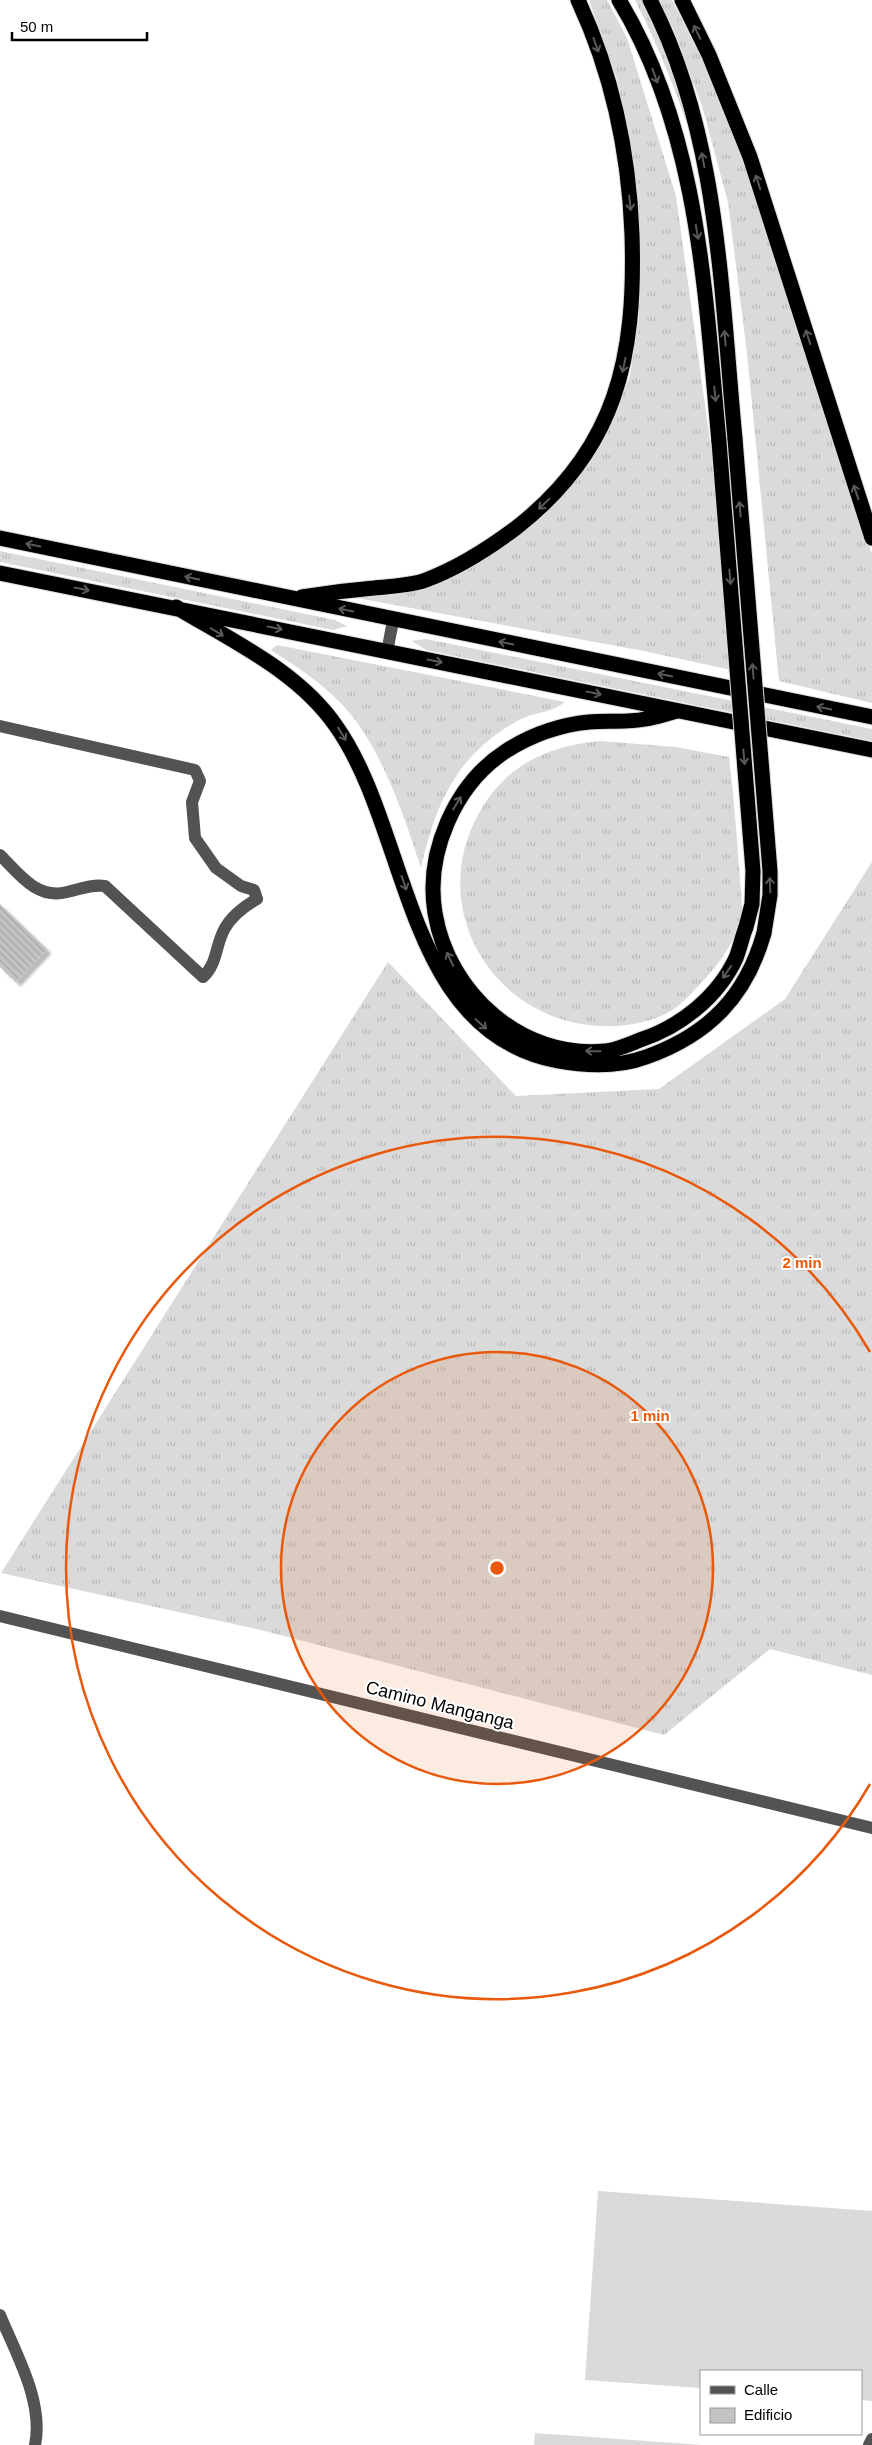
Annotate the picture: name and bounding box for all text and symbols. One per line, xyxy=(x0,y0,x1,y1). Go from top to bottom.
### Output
scale bar xyxy=(12,10,148,42)
text: 50 m xyxy=(20,18,53,35)
one-way arrow xyxy=(692,25,701,40)
one-way arrow xyxy=(592,37,601,53)
one-way arrow xyxy=(651,68,660,83)
one-way arrow xyxy=(697,152,707,168)
one-way arrow xyxy=(753,175,762,190)
one-way arrow xyxy=(626,195,635,211)
one-way arrow xyxy=(692,224,702,240)
one-way arrow xyxy=(803,329,812,345)
one-way arrow xyxy=(720,331,730,347)
one-way arrow xyxy=(618,357,628,373)
one-way arrow xyxy=(710,386,719,402)
one-way arrow xyxy=(851,484,861,500)
one-way arrow xyxy=(538,498,550,510)
one-way arrow xyxy=(736,501,745,517)
one-way arrow xyxy=(26,540,42,549)
one-way arrow xyxy=(725,569,735,585)
one-way arrow xyxy=(185,573,201,582)
one-way arrow xyxy=(74,584,90,594)
one-way arrow xyxy=(338,605,354,614)
one-way arrow xyxy=(266,624,282,633)
one-way arrow xyxy=(210,628,224,638)
one-way arrow xyxy=(498,638,514,648)
one-way arrow xyxy=(427,657,443,667)
one-way arrow xyxy=(749,663,758,679)
one-way arrow xyxy=(657,670,673,680)
one-way arrow xyxy=(586,689,602,699)
one-way arrow xyxy=(817,702,833,712)
one-way arrow xyxy=(336,727,347,741)
one-way arrow xyxy=(740,749,749,765)
one-way arrow xyxy=(452,796,462,811)
one-way arrow xyxy=(400,875,409,891)
one-way arrow xyxy=(765,877,775,894)
one-way arrow xyxy=(445,952,455,967)
one-way arrow xyxy=(722,964,732,978)
one-way arrow xyxy=(475,1018,488,1030)
one-way arrow xyxy=(585,1046,601,1055)
text: 2 min xyxy=(782,1254,822,1271)
text: 1 min xyxy=(630,1407,670,1424)
centre of rings xyxy=(488,1559,506,1577)
street label: Camino Manganga xyxy=(364,1677,517,1733)
legend xyxy=(700,2370,862,2435)
text: Calle xyxy=(744,2381,778,2398)
text: Edificio xyxy=(744,2406,792,2423)

